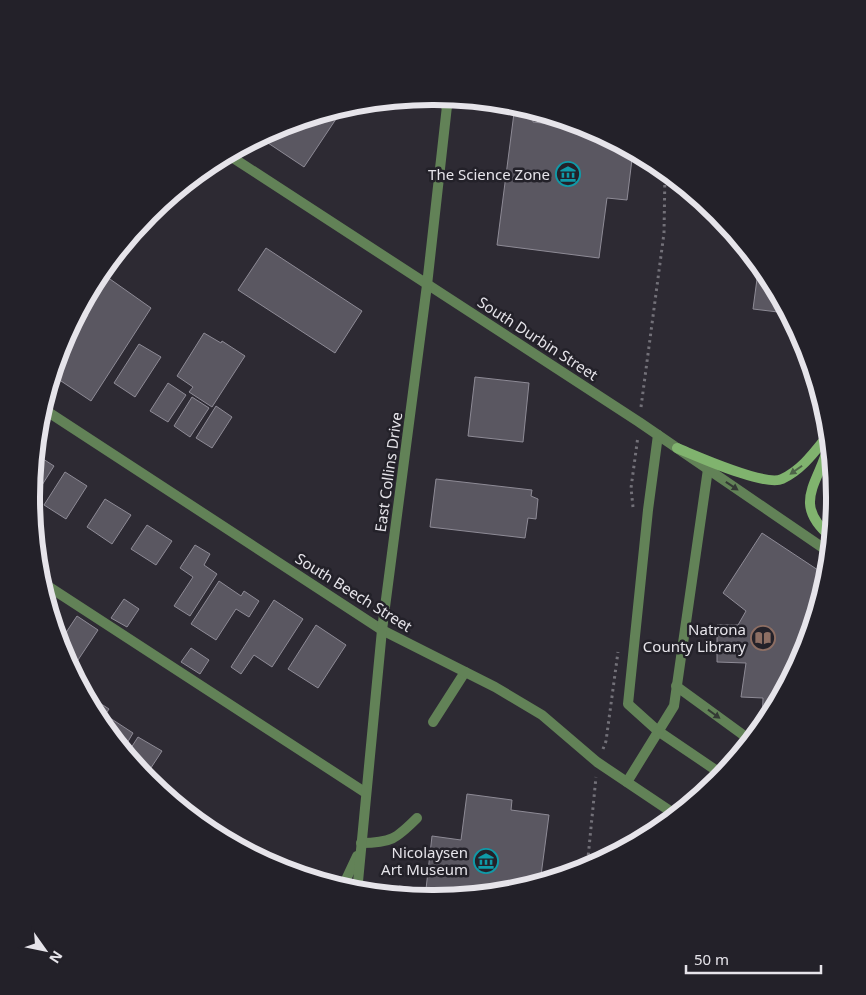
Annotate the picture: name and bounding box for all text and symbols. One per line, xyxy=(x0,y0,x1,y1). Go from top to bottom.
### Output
museum icon: The Science Zone xyxy=(555,161,581,187)
place label: The Science Zone xyxy=(428,164,550,184)
street label: South Durbin Street xyxy=(474,292,603,385)
street label: East Collins Drive xyxy=(370,411,406,533)
one-way arrow xyxy=(789,465,803,475)
one-way arrow xyxy=(725,481,739,490)
street label: South Beech Street xyxy=(292,548,417,636)
place label: Natrona County Library xyxy=(643,619,746,656)
library icon: Natrona County Library xyxy=(750,625,776,651)
one-way arrow xyxy=(707,708,720,719)
place label: Nicolaysen Art Museum xyxy=(381,842,468,879)
museum icon: Nicolaysen Art Museum xyxy=(473,848,499,874)
north arrow xyxy=(20,925,70,975)
scale bar xyxy=(686,942,821,974)
text: N xyxy=(45,947,67,967)
text: 50 m xyxy=(694,949,729,969)

